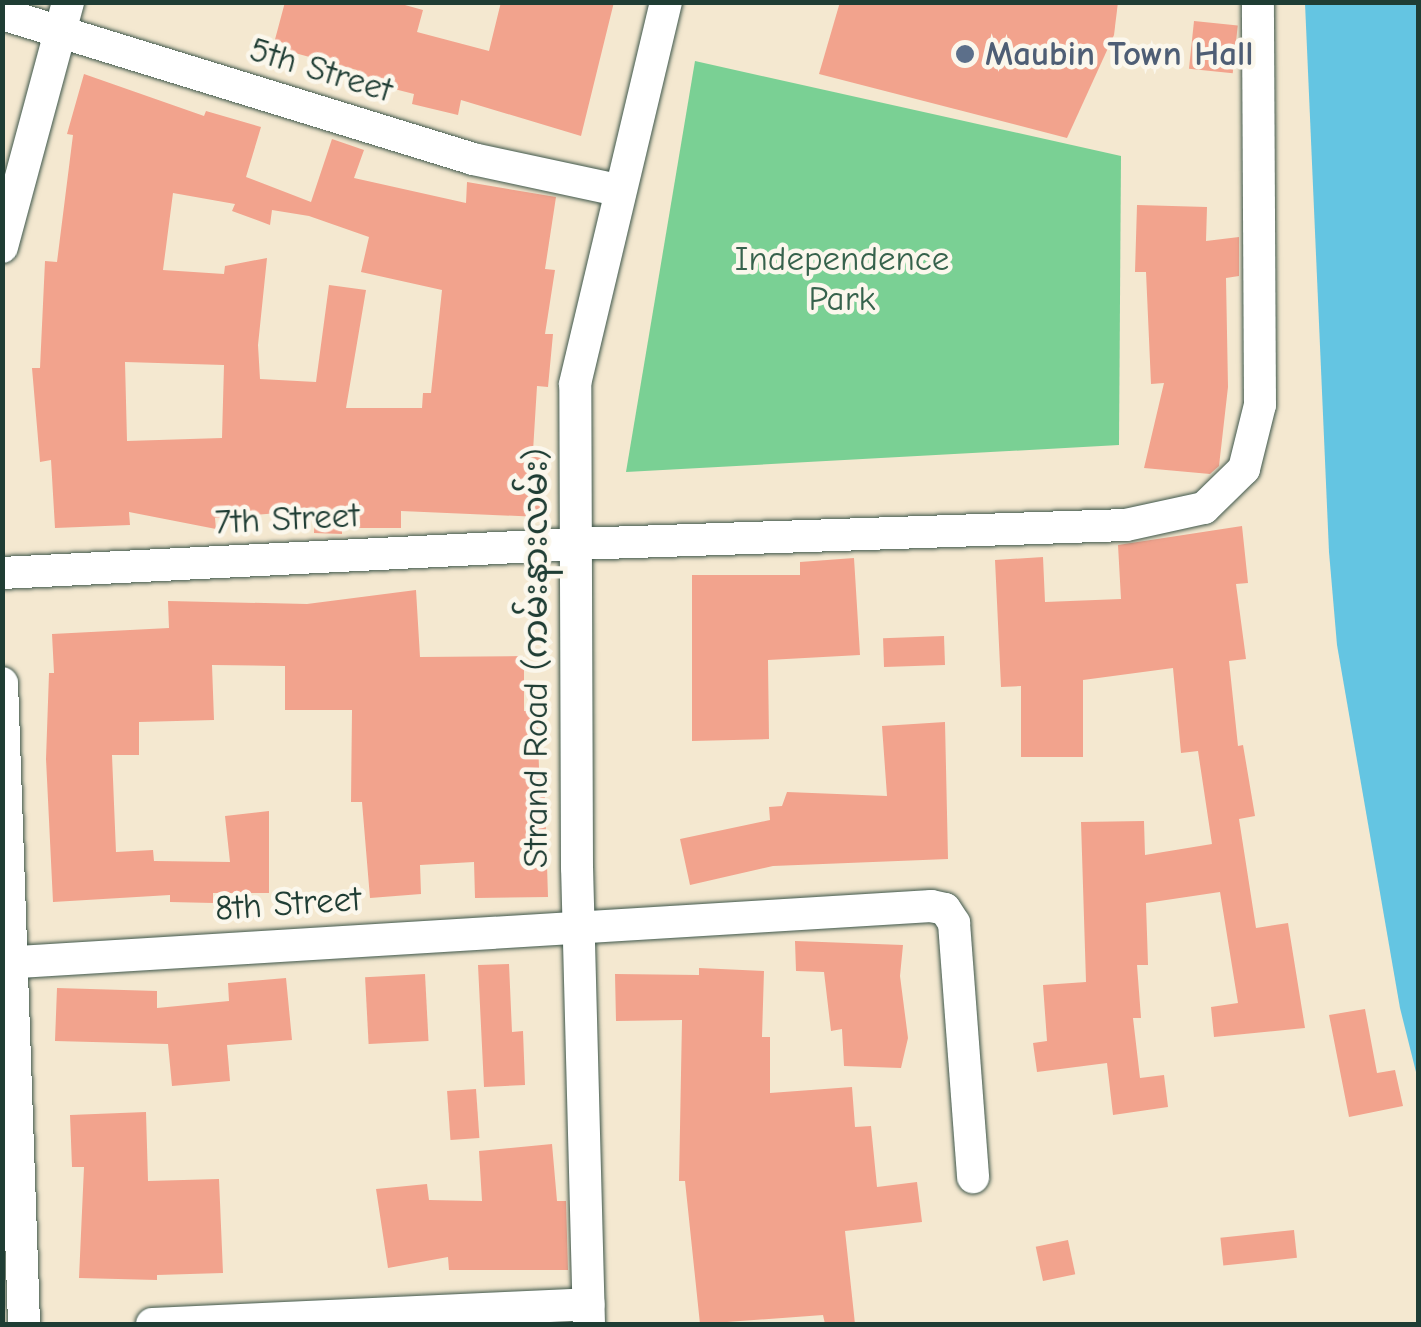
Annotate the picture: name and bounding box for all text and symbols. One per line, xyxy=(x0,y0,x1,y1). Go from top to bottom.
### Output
street label: 5th Street xyxy=(245,28,397,112)
place label: Maubin Town Hall xyxy=(985,33,1254,75)
marker: Maubin Town Hall xyxy=(954,43,976,65)
park label: Independence Park xyxy=(735,238,949,320)
street label: Strand Road (ကမ်းနားလမ်း) xyxy=(515,448,557,868)
street label: 7th Street xyxy=(214,494,360,544)
street label: 8th Street xyxy=(214,878,362,930)

